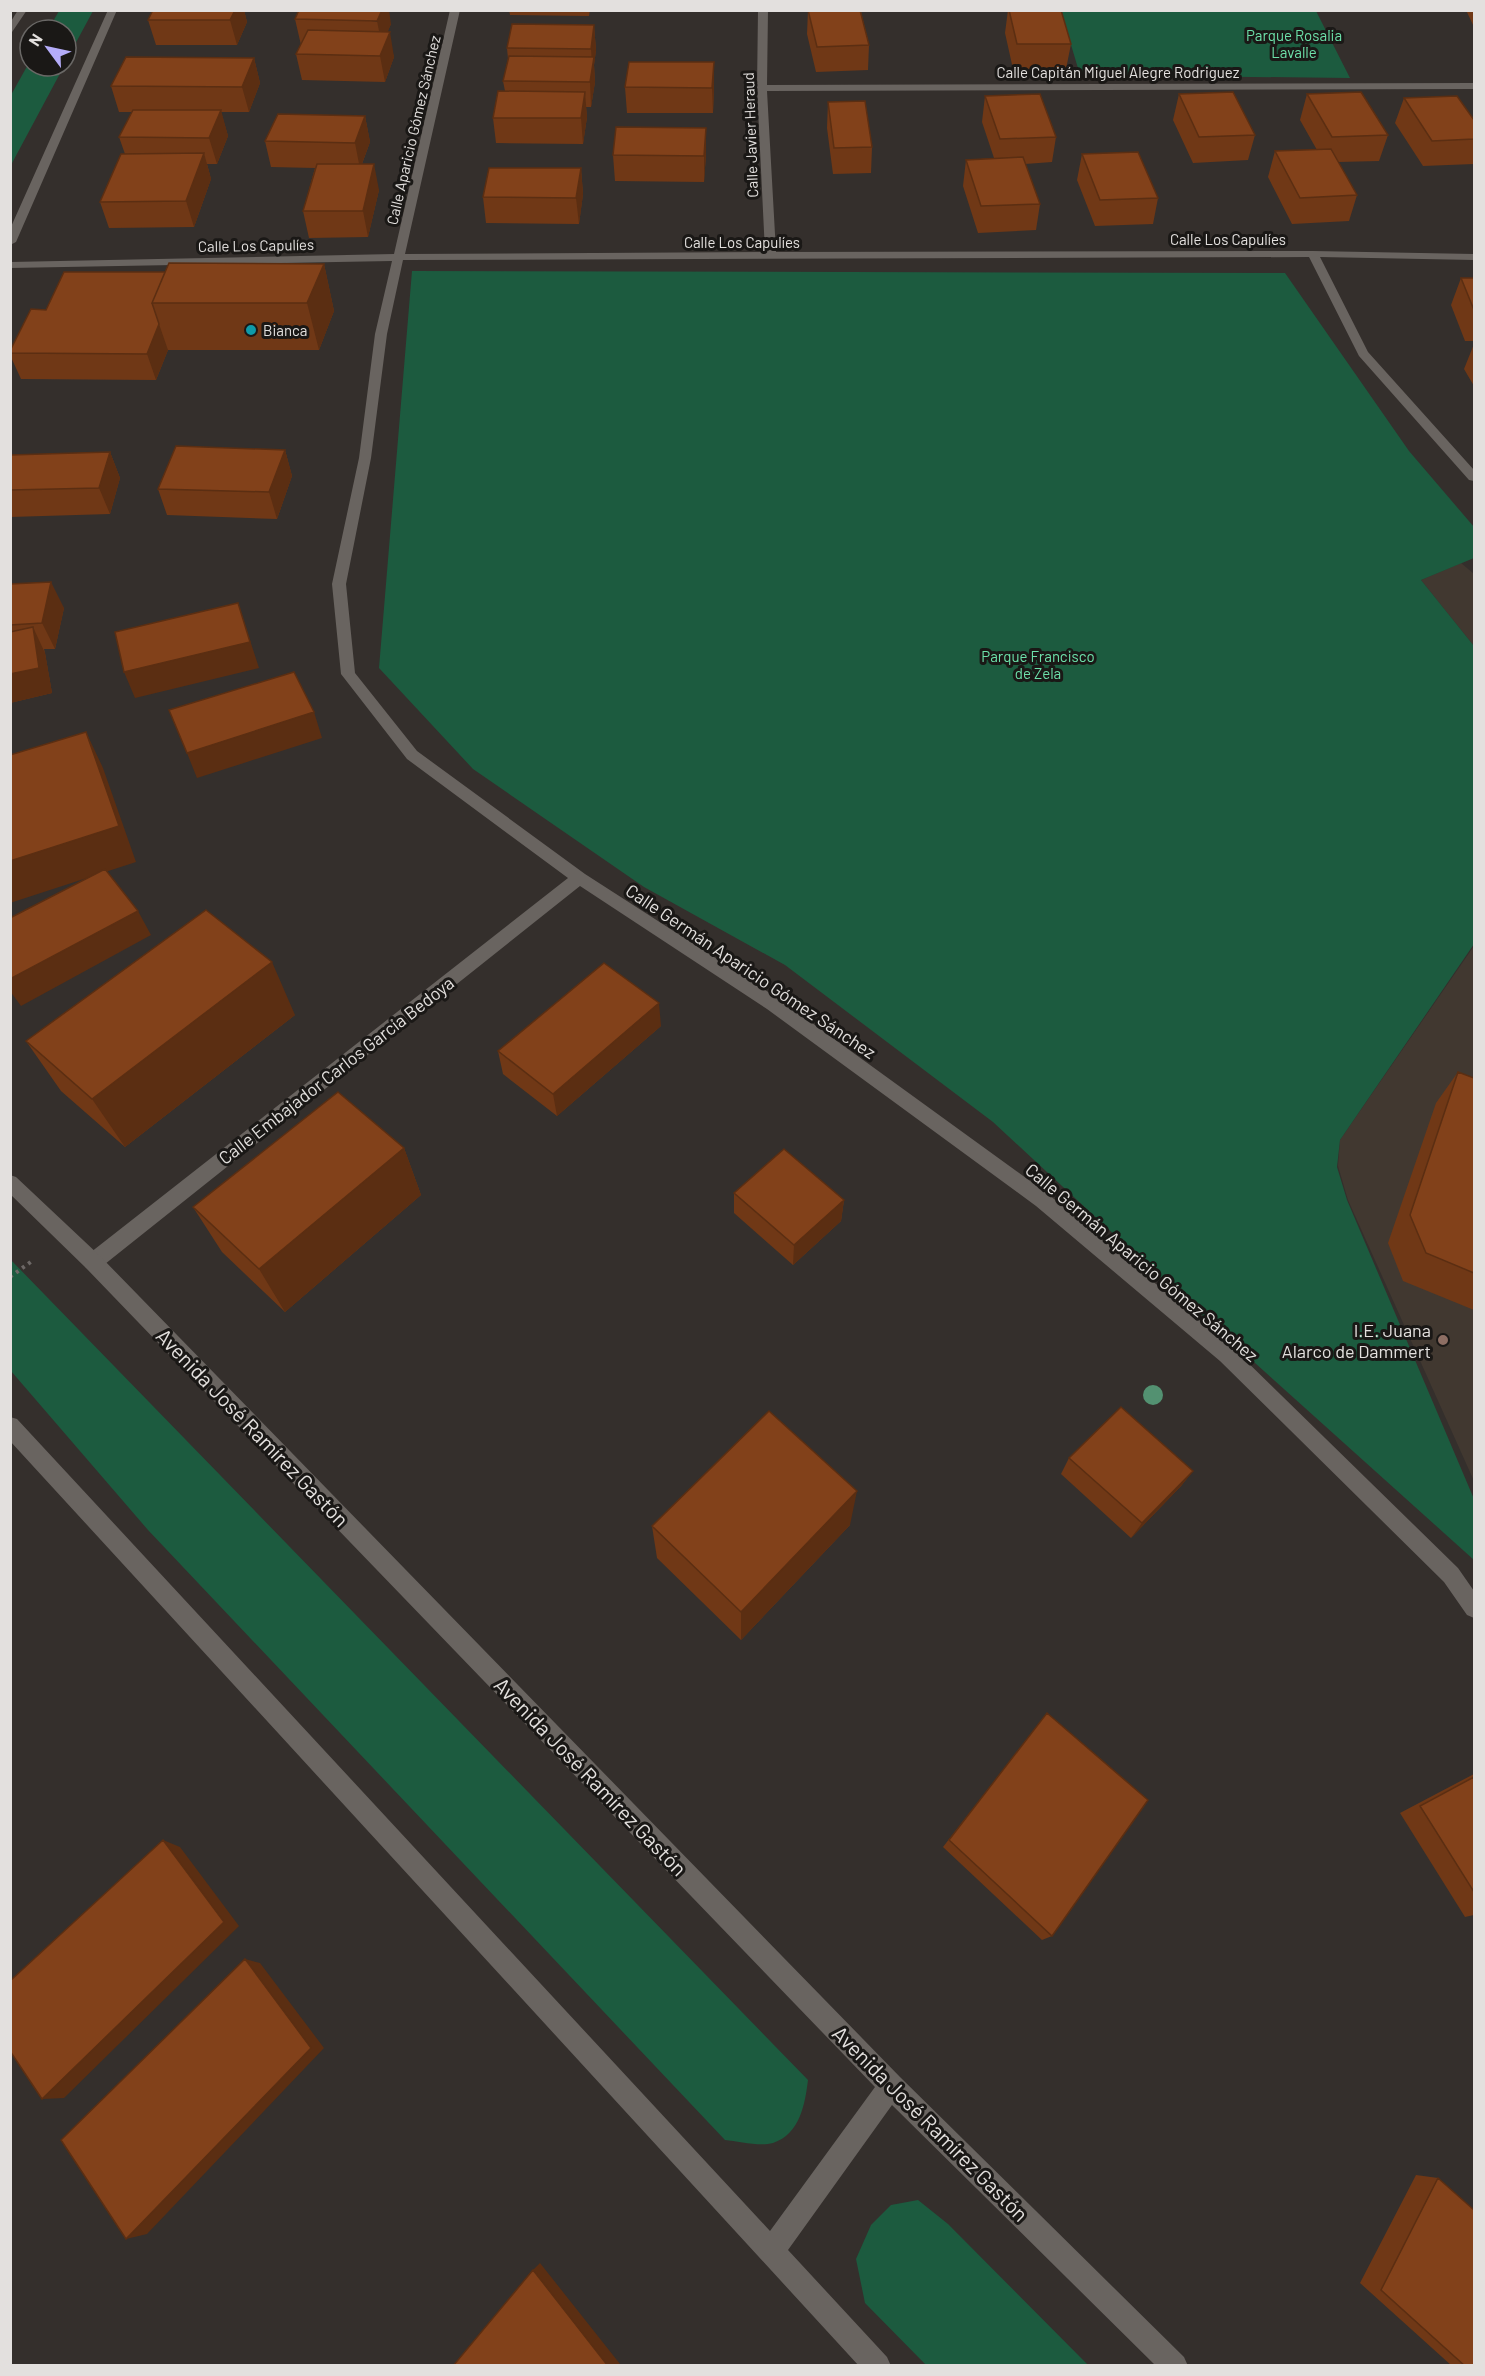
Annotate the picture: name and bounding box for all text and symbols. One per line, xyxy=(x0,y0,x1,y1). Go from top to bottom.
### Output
north arrow xyxy=(18,18,78,78)
park label: Parque Rosalia Lavalle xyxy=(1246,26,1342,61)
text: N xyxy=(24,30,46,49)
street label: Calle Aparicio Gómez Sánchez xyxy=(382,33,444,226)
street label: Calle Capitán Miguel Alegre Rodriguez xyxy=(996,63,1240,81)
street label: Calle Javier Heraud xyxy=(739,72,761,198)
street label: Calle Los Capulíes xyxy=(1170,230,1286,248)
street label: Calle Los Capulíes xyxy=(684,233,800,251)
street label: Calle Los Capulíes xyxy=(198,235,314,255)
place label: Bianca xyxy=(263,321,307,339)
marker: Bianca xyxy=(244,323,258,337)
park label: Parque Francisco de Zela xyxy=(981,647,1095,682)
street label: Calle Germán Aparicio Gómez Sánchez xyxy=(622,879,880,1063)
street label: Calle Embajador Carlos García Bedoya xyxy=(214,971,458,1169)
street label: Calle Germán Aparicio Gómez Sánchez xyxy=(1021,1158,1263,1366)
place label: I.E. Juana Alarco de Dammert xyxy=(1282,1319,1431,1362)
street label: Avenida José Ramírez Gastón xyxy=(152,1323,354,1531)
marker: I.E. Juana Alarco de Dammert xyxy=(1436,1333,1450,1347)
street label: Avenida José Ramírez Gastón xyxy=(490,1672,692,1880)
street label: Avenida José Ramírez Gastón xyxy=(828,2020,1034,2226)

